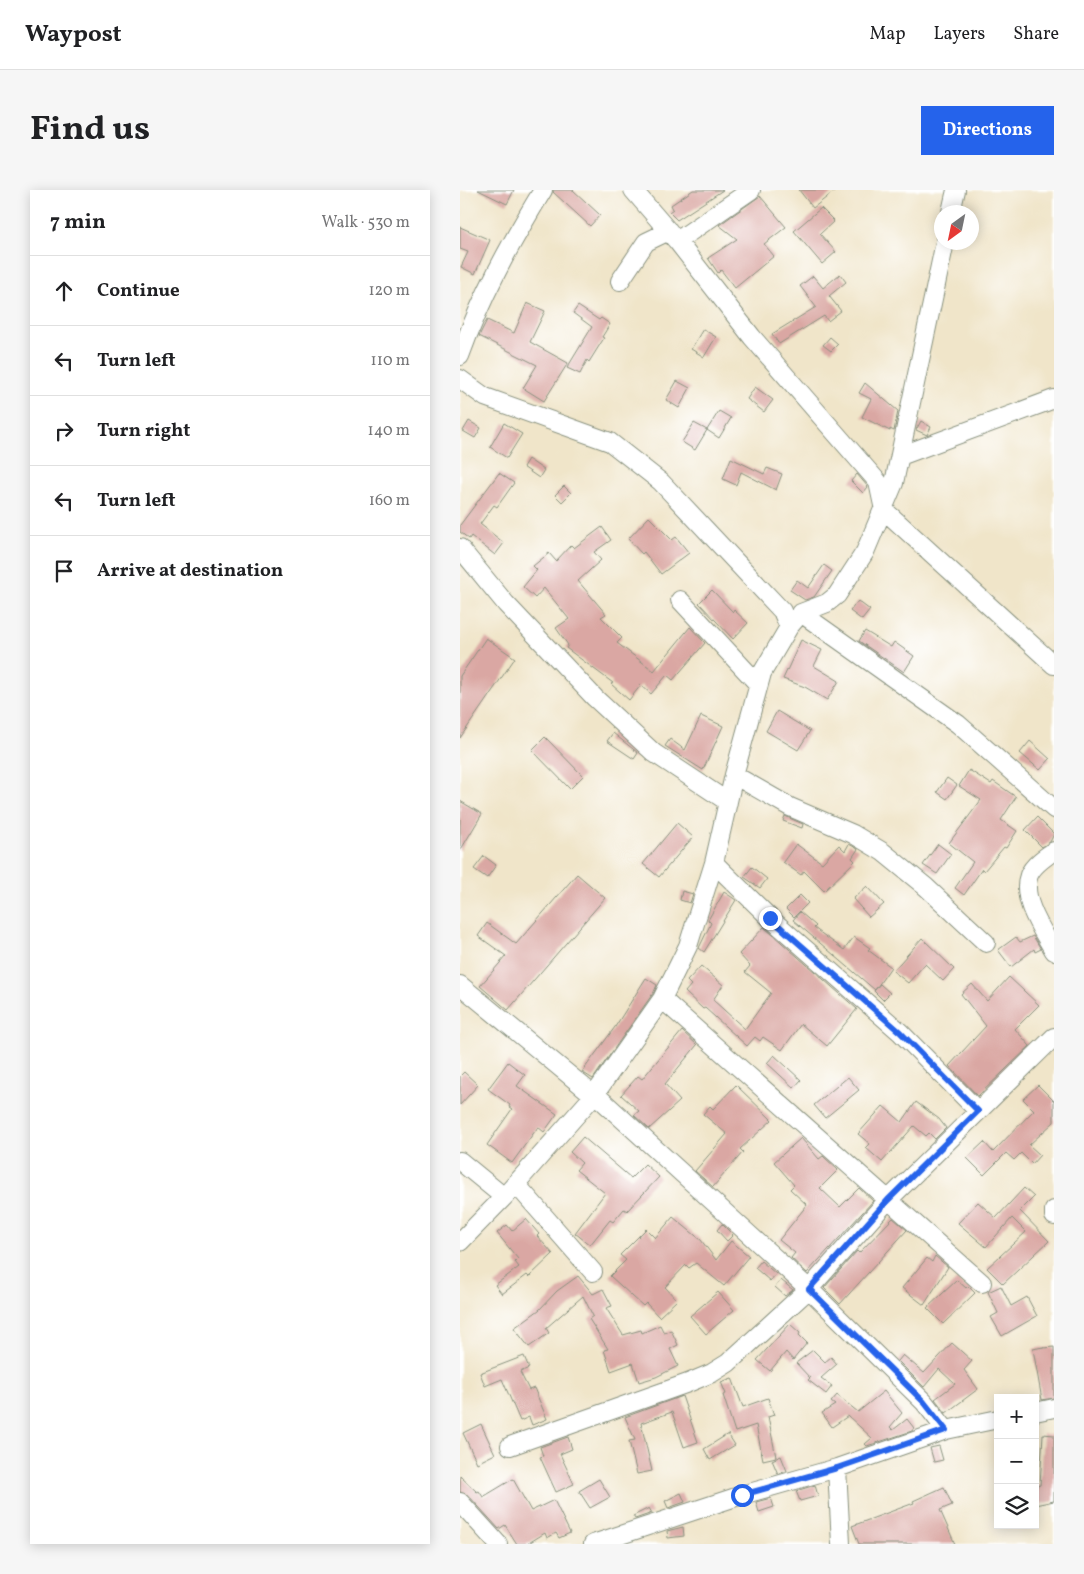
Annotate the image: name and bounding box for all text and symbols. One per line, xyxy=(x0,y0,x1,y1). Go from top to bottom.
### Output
text: Waypost xyxy=(25,18,122,52)
text: Map xyxy=(869,22,905,47)
text: Layers xyxy=(933,22,985,47)
text: Share xyxy=(1013,22,1059,47)
text: Find us xyxy=(30,106,150,154)
button: Directions xyxy=(921,106,1054,155)
north arrow xyxy=(934,205,979,250)
text: 7 min xyxy=(50,208,106,237)
text: Walk · 530 m xyxy=(322,212,410,234)
icon: ahead xyxy=(50,277,78,305)
text: Continue xyxy=(97,278,180,304)
text: 120 m xyxy=(368,280,410,302)
icon: left xyxy=(50,347,78,375)
text: Turn left xyxy=(97,348,176,374)
text: 110 m xyxy=(371,350,410,372)
icon: right xyxy=(50,417,78,445)
text: Turn right xyxy=(97,418,190,444)
text: 140 m xyxy=(368,420,410,442)
icon: left xyxy=(50,487,78,515)
text: Turn left xyxy=(97,488,176,514)
text: 160 m xyxy=(369,490,410,512)
icon: arrive xyxy=(50,557,78,585)
text: Arrive at destination xyxy=(97,558,283,584)
route end xyxy=(759,907,782,930)
map controls xyxy=(994,1394,1039,1529)
button: + xyxy=(994,1394,1039,1439)
button: − xyxy=(994,1439,1039,1484)
route start xyxy=(731,1484,754,1507)
button: layers xyxy=(994,1484,1039,1529)

